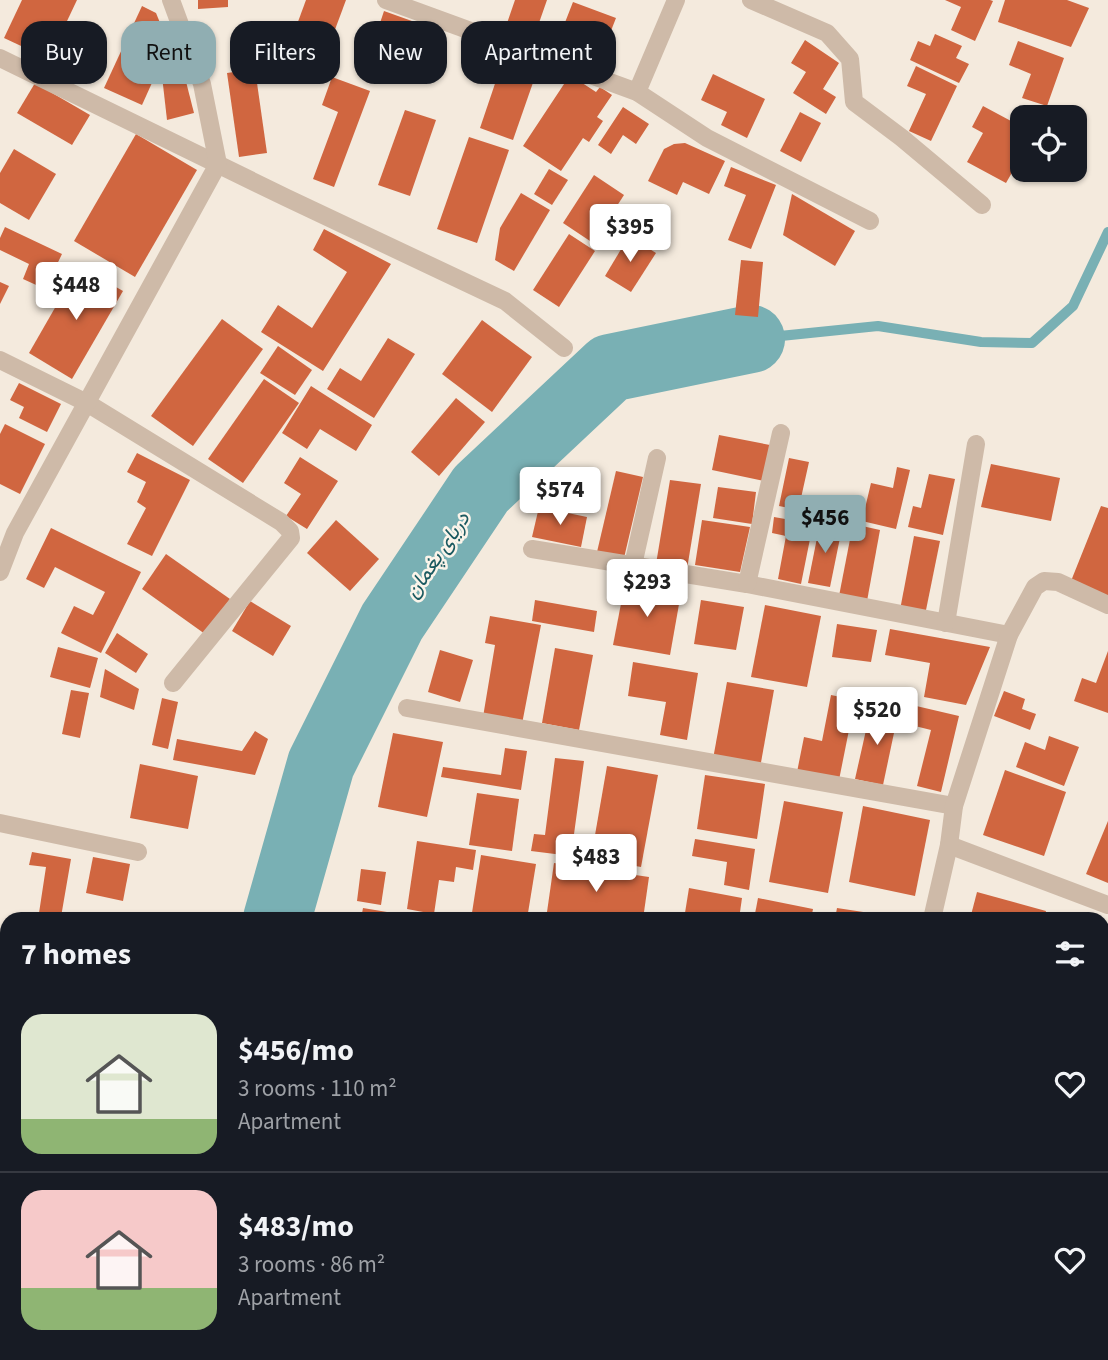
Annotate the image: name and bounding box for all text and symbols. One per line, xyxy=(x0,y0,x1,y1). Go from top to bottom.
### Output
chip: Buy xyxy=(21,21,107,84)
chip: Rent xyxy=(121,21,216,84)
chip: Filters xyxy=(230,21,340,84)
chip: New xyxy=(354,21,447,84)
chip: Apartment xyxy=(461,21,616,84)
map controls xyxy=(1010,105,1087,182)
button: locate xyxy=(1010,105,1087,182)
pin: $395 xyxy=(589,204,671,264)
text: $395 xyxy=(606,210,654,243)
pin: $448 xyxy=(35,262,117,322)
text: $448 xyxy=(52,268,100,301)
pin: $574 xyxy=(519,468,601,527)
text: $574 xyxy=(536,473,584,506)
pin: $456 xyxy=(784,496,866,555)
text: $456 xyxy=(801,501,849,534)
water label: دریای پغمان xyxy=(397,505,478,604)
pin: $293 xyxy=(606,560,688,619)
text: $293 xyxy=(623,565,671,598)
pin: $520 xyxy=(836,688,918,747)
text: $520 xyxy=(853,693,901,726)
pin: $483 xyxy=(555,834,637,894)
text: $483 xyxy=(572,840,620,873)
text: 7 homes xyxy=(21,933,131,976)
icon: filters xyxy=(1051,935,1089,973)
text: $456/mo xyxy=(238,1029,354,1072)
icon: home xyxy=(77,1042,161,1126)
icon: heart xyxy=(1051,1065,1089,1103)
text: 3 rooms · 110 m² xyxy=(238,1072,397,1105)
text: Apartment xyxy=(238,1105,341,1138)
text: $483/mo xyxy=(238,1205,354,1248)
icon: home xyxy=(77,1218,161,1302)
icon: heart xyxy=(1051,1241,1089,1279)
text: 3 rooms · 86 m² xyxy=(238,1248,385,1281)
text: Apartment xyxy=(238,1281,341,1314)

